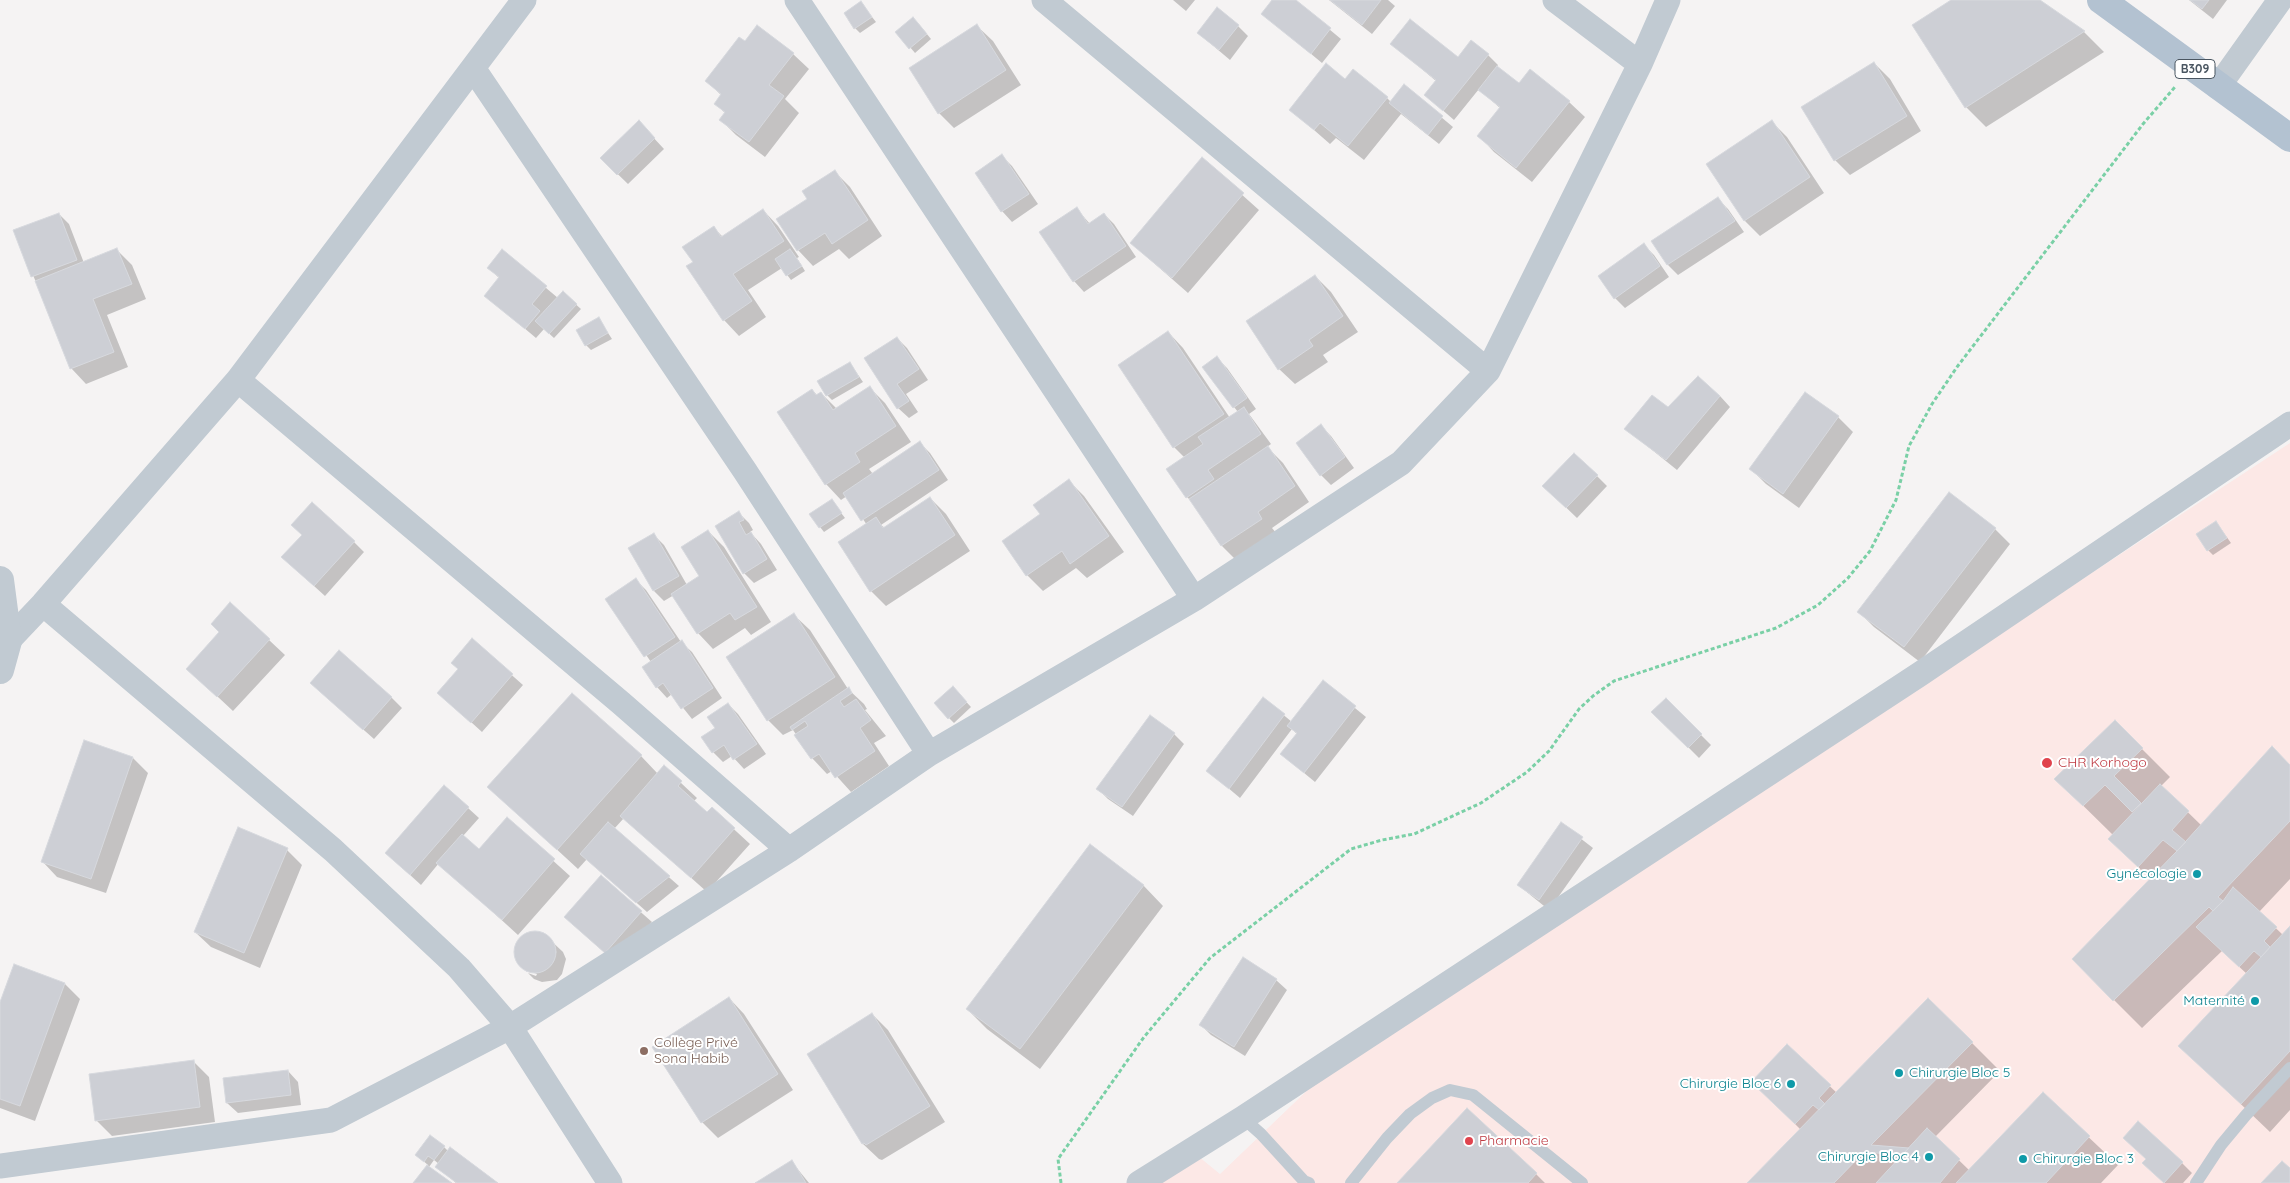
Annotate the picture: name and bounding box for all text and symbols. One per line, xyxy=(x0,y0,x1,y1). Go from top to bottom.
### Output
road number: B309 xyxy=(2175,60,2215,78)
place label: CHR Korhogo xyxy=(2058,755,2147,771)
marker: CHR Korhogo xyxy=(2040,756,2054,770)
place label: Gynécologie xyxy=(2106,866,2187,882)
marker: Gynécologie xyxy=(2191,868,2203,880)
place label: Maternité xyxy=(2183,993,2245,1009)
marker: Maternité xyxy=(2249,995,2261,1007)
place label: Collège Privé Sona Habib xyxy=(654,1035,738,1068)
marker: Collège Privé Sona Habib xyxy=(638,1045,650,1057)
place label: Chirurgie Bloc 5 xyxy=(1909,1065,2010,1081)
marker: Chirurgie Bloc 5 xyxy=(1893,1067,1905,1079)
place label: Chirurgie Bloc 6 xyxy=(1680,1076,1781,1092)
marker: Chirurgie Bloc 6 xyxy=(1785,1078,1797,1090)
place label: Pharmacie xyxy=(1479,1133,1549,1149)
marker: Pharmacie xyxy=(1463,1135,1475,1147)
place label: Chirurgie Bloc 4 xyxy=(1818,1149,1919,1165)
marker: Chirurgie Bloc 4 xyxy=(1923,1151,1935,1163)
place label: Chirurgie Bloc 3 xyxy=(2033,1151,2134,1167)
marker: Chirurgie Bloc 3 xyxy=(2017,1153,2029,1165)

